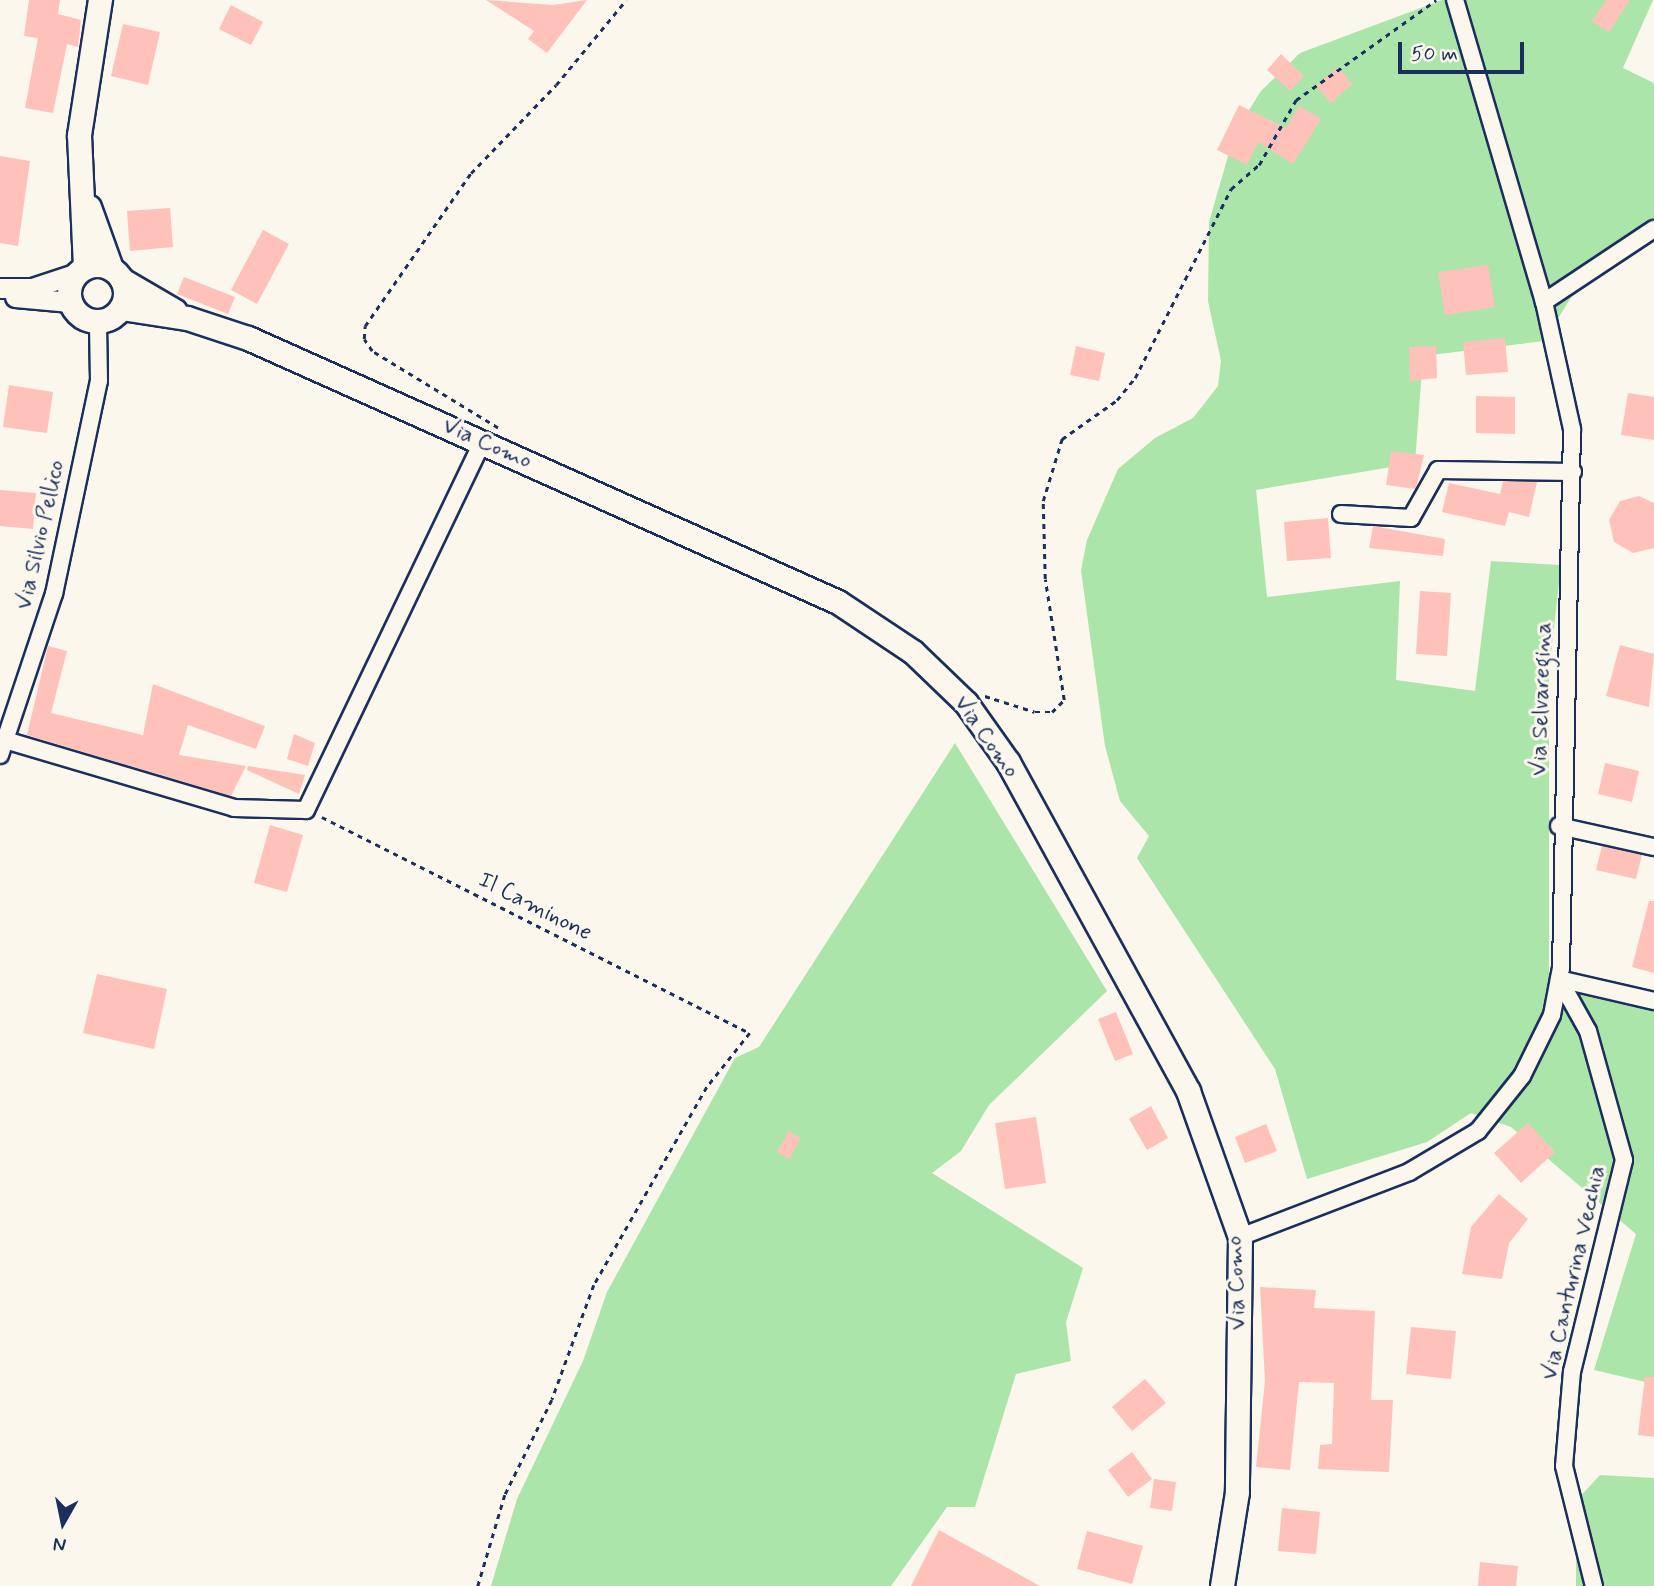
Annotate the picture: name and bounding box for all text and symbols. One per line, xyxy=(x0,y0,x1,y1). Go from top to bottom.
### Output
scale bar xyxy=(1402,28,1528,72)
text: 50 m xyxy=(1411,40,1458,68)
street label: Via Como xyxy=(438,412,536,476)
street label: Via Silvio Pellico xyxy=(10,458,72,612)
street label: Via Selvaregina xyxy=(1526,623,1558,775)
street label: Via Como xyxy=(947,690,1025,784)
street label: Il Caminone xyxy=(471,866,599,948)
street label: Via Canturina Vecchia xyxy=(1536,1165,1612,1381)
street label: Via Como xyxy=(1222,1235,1252,1331)
north arrow xyxy=(28,1488,98,1558)
text: N xyxy=(51,1531,68,1558)

